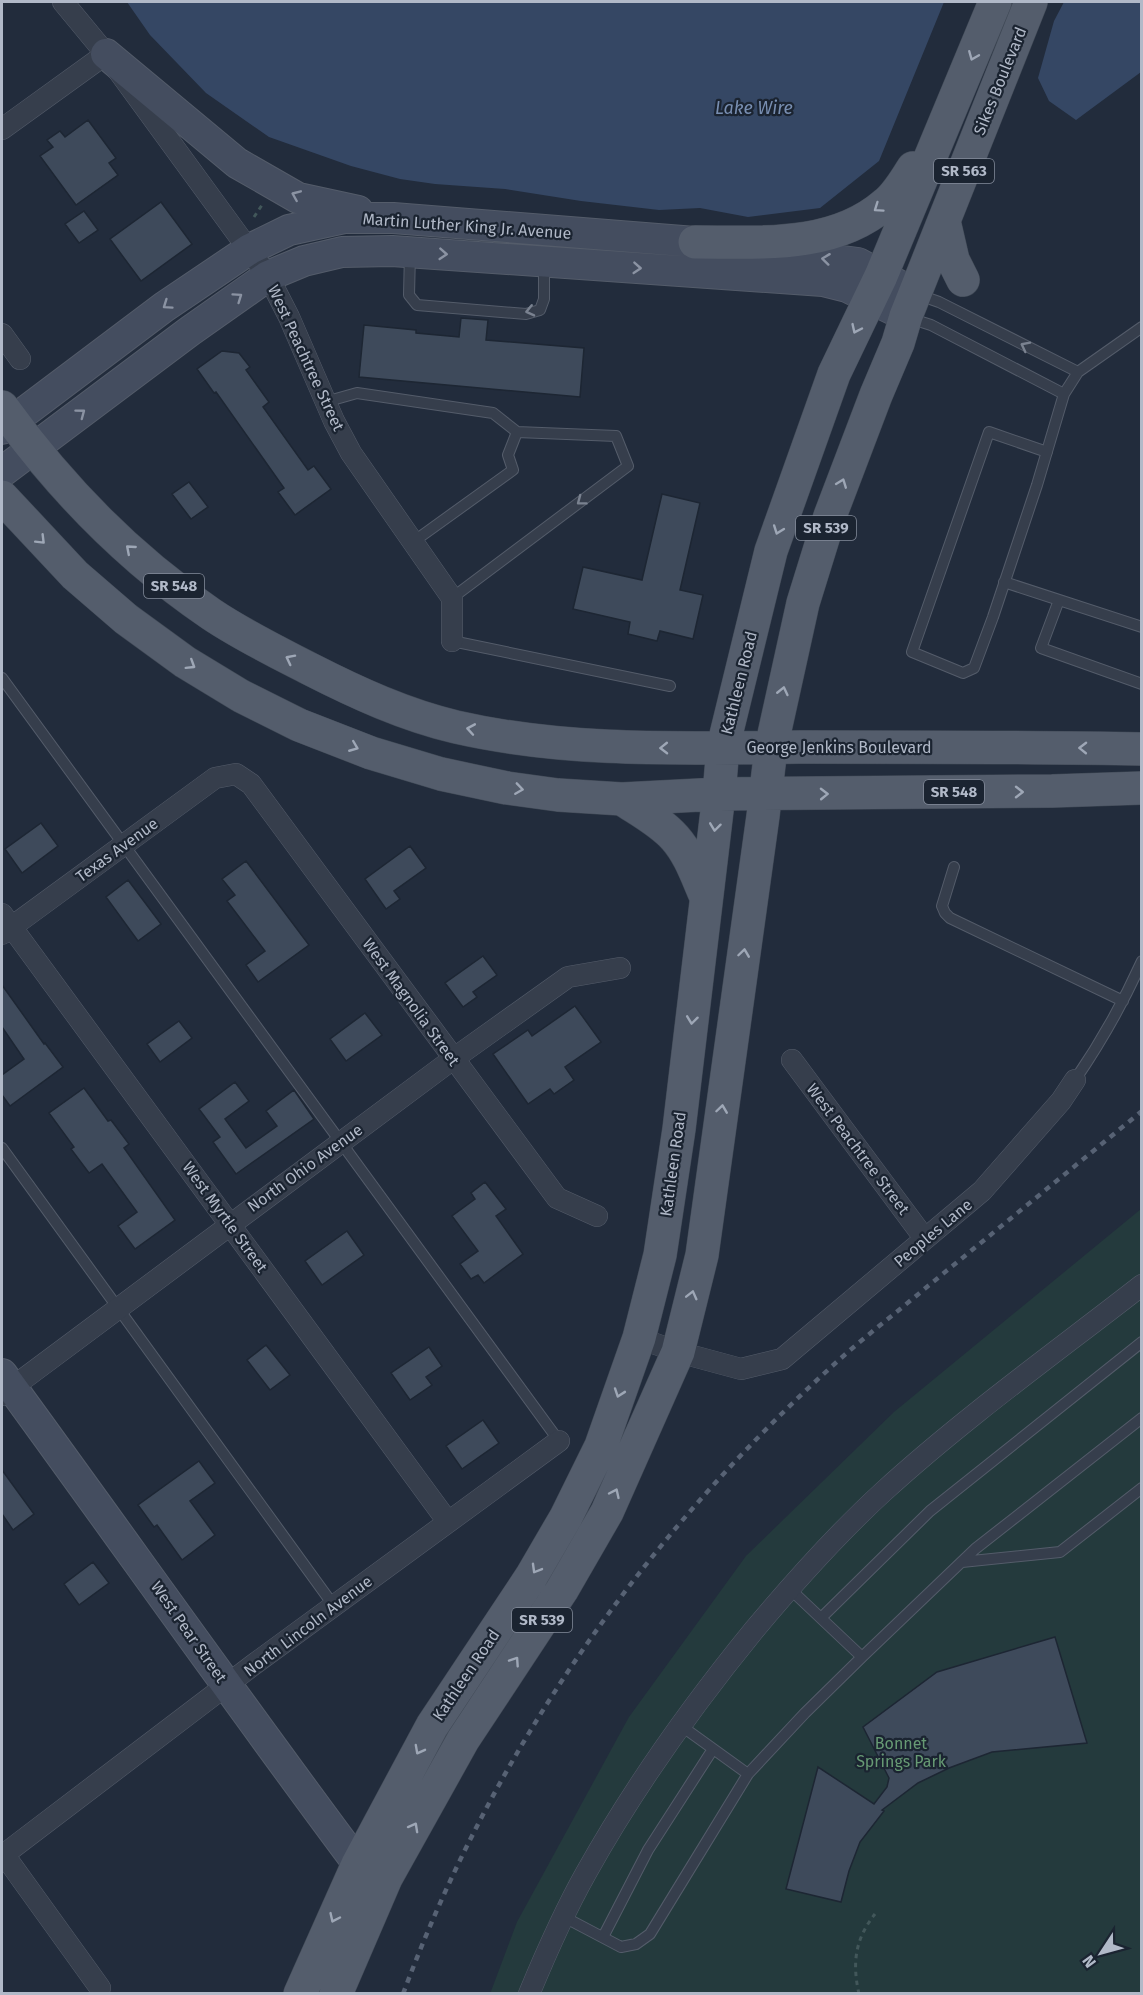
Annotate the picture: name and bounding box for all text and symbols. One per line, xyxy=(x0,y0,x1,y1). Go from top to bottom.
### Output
street label: Sikes Boulevard xyxy=(970,24,1030,138)
one-way arrow xyxy=(968,49,980,60)
water label: Lake Wire xyxy=(715,97,793,119)
road number: SR 563 xyxy=(934,159,994,183)
one-way arrow xyxy=(291,190,302,202)
one-way arrow xyxy=(874,201,885,212)
street label: Martin Luther King Jr. Avenue xyxy=(362,209,572,243)
one-way arrow xyxy=(438,248,447,261)
one-way arrow xyxy=(822,253,831,266)
one-way arrow xyxy=(633,261,642,274)
street label: West Peachtree Street xyxy=(264,282,348,434)
one-way arrow xyxy=(231,293,242,304)
one-way arrow xyxy=(162,298,173,309)
one-way arrow xyxy=(525,304,535,317)
one-way arrow xyxy=(851,322,863,333)
one-way arrow xyxy=(1021,341,1032,353)
one-way arrow xyxy=(74,410,85,421)
one-way arrow xyxy=(835,478,848,489)
one-way arrow xyxy=(577,494,588,505)
road number: SR 539 xyxy=(796,516,856,540)
one-way arrow xyxy=(772,524,785,535)
one-way arrow xyxy=(34,533,45,544)
one-way arrow xyxy=(126,545,137,556)
road number: SR 548 xyxy=(144,574,204,598)
street label: Kathleen Road xyxy=(717,629,761,737)
one-way arrow xyxy=(286,655,296,666)
one-way arrow xyxy=(184,657,195,668)
one-way arrow xyxy=(776,686,789,696)
one-way arrow xyxy=(466,723,476,736)
street label: George Jenkins Boulevard xyxy=(746,738,932,757)
one-way arrow xyxy=(348,739,359,752)
one-way arrow xyxy=(660,742,669,754)
one-way arrow xyxy=(1079,742,1088,754)
road number: SR 548 xyxy=(924,780,984,804)
one-way arrow xyxy=(514,783,524,795)
one-way arrow xyxy=(1015,786,1024,798)
one-way arrow xyxy=(820,788,829,800)
street label: Texas Avenue xyxy=(72,814,162,886)
one-way arrow xyxy=(709,822,722,831)
street label: West Magnolia Street xyxy=(358,935,464,1070)
one-way arrow xyxy=(737,949,749,958)
one-way arrow xyxy=(686,1016,699,1025)
street label: West Peachtree Street xyxy=(803,1080,914,1218)
one-way arrow xyxy=(716,1105,728,1114)
street label: Kathleen Road xyxy=(656,1110,690,1218)
street label: North Ohio Avenue xyxy=(244,1120,366,1216)
street label: West Myrtle Street xyxy=(178,1158,272,1276)
street label: Peoples Lane xyxy=(890,1195,976,1271)
one-way arrow xyxy=(685,1290,698,1300)
one-way arrow xyxy=(614,1387,627,1398)
one-way arrow xyxy=(608,1489,620,1500)
one-way arrow xyxy=(531,1562,543,1573)
street label: North Lincoln Avenue xyxy=(240,1572,376,1680)
street label: West Pear Street xyxy=(147,1578,231,1686)
road number: SR 539 xyxy=(512,1608,572,1632)
street label: Kathleen Road xyxy=(429,1626,503,1724)
one-way arrow xyxy=(508,1656,519,1667)
park label: Bonnet Springs Park xyxy=(856,1734,947,1771)
one-way arrow xyxy=(415,1744,426,1754)
one-way arrow xyxy=(407,1823,418,1833)
one-way arrow xyxy=(329,1911,341,1922)
north arrow xyxy=(1071,1923,1131,1983)
text: N xyxy=(1078,1952,1100,1971)

